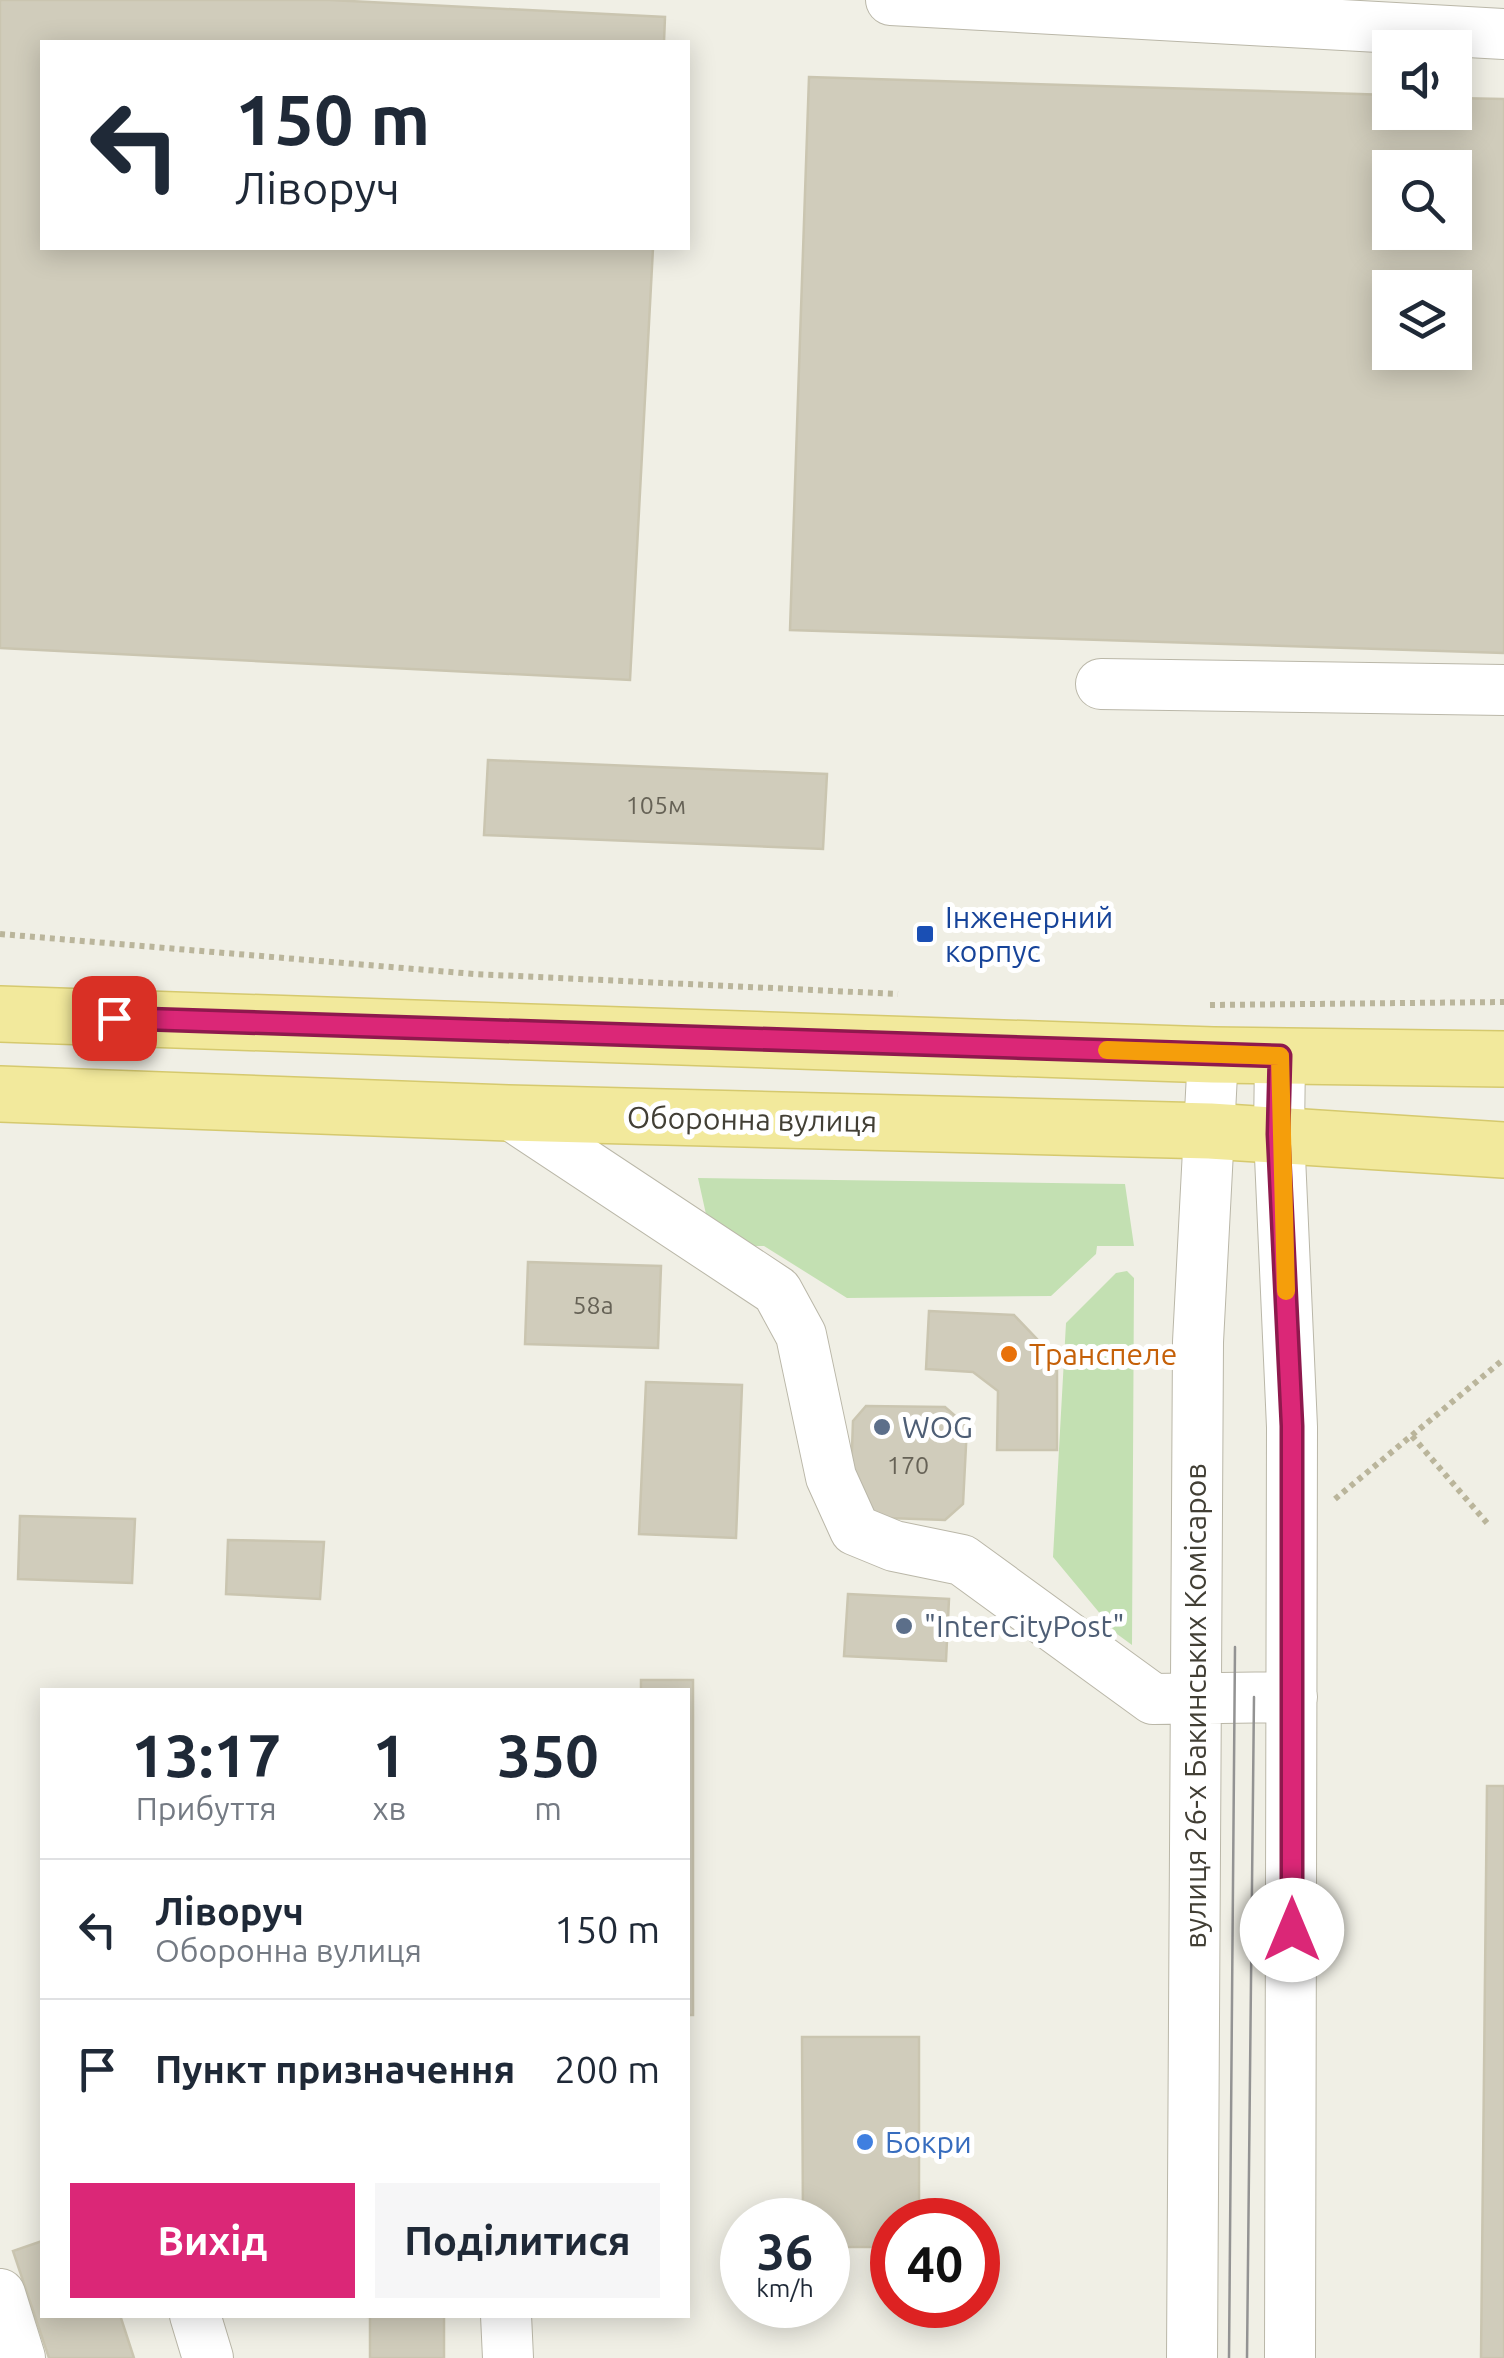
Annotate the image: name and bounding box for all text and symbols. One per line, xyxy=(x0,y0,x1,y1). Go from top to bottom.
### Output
map controls xyxy=(1372,30,1472,370)
button: sound xyxy=(1372,30,1472,130)
icon: left xyxy=(70,80,200,210)
text: 150 m xyxy=(235,80,430,158)
button: search xyxy=(1372,150,1472,250)
text: Ліворуч xyxy=(235,162,400,213)
button: layers xyxy=(1372,270,1472,370)
house number: 105м xyxy=(626,791,686,819)
place label: Інженерний корпус xyxy=(945,900,1113,968)
marker: Інженерний корпус xyxy=(914,923,936,945)
pin xyxy=(72,976,157,1061)
icon: arrive xyxy=(87,991,142,1046)
street label: Оборонна вулиця xyxy=(627,1100,877,1138)
house number: 58а xyxy=(572,1291,614,1319)
place label: Транспеле xyxy=(1029,1337,1177,1371)
marker: Транспеле xyxy=(998,1343,1020,1365)
place label: WOG xyxy=(902,1410,973,1444)
marker: WOG xyxy=(871,1416,893,1438)
house number: 170 xyxy=(887,1451,929,1479)
street label: вулиця 26-х Бакинських Комісаров xyxy=(1178,1463,1212,1949)
place label: "InterCityPost" xyxy=(924,1609,1124,1643)
marker: "InterCityPost" xyxy=(893,1615,915,1637)
text: 13:17 xyxy=(131,1721,281,1788)
text: 1 xyxy=(372,1721,406,1788)
text: 350 xyxy=(497,1721,599,1788)
text: Прибуття xyxy=(136,1790,277,1826)
text: хв xyxy=(372,1790,406,1826)
text: m xyxy=(534,1790,562,1826)
position arrow xyxy=(1240,1878,1344,1982)
text: Ліворуч xyxy=(155,1890,304,1932)
icon: left xyxy=(70,1902,125,1957)
text: 150 m xyxy=(554,1908,660,1950)
text: Оборонна вулиця xyxy=(155,1932,422,1968)
icon: arrive xyxy=(70,2042,125,2097)
text: Пункт призначення xyxy=(155,2048,515,2090)
text: 200 m xyxy=(554,2048,660,2090)
place label: Бокри xyxy=(885,2125,972,2159)
marker: Бокри xyxy=(854,2131,876,2153)
button: Вихід xyxy=(70,2183,355,2298)
button: Поділитися xyxy=(375,2183,660,2298)
speed limit sign: 40 xyxy=(870,2198,1000,2328)
text: 36 xyxy=(757,2223,813,2279)
text: km/h xyxy=(756,2274,814,2302)

